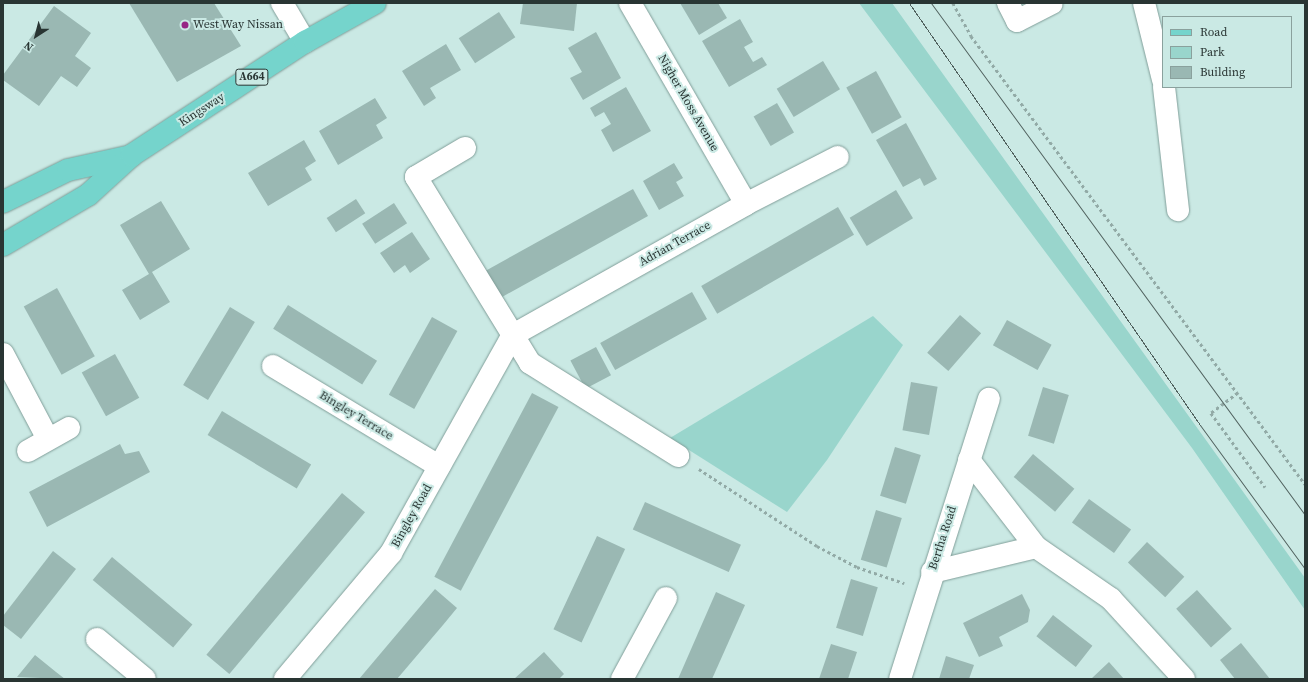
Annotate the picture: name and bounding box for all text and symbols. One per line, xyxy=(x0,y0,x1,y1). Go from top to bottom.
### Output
north arrow xyxy=(16,16,56,56)
legend xyxy=(1162,16,1292,88)
place label: West Way Nissan xyxy=(193,18,283,32)
marker: West Way Nissan xyxy=(180,20,190,30)
text: Road xyxy=(1200,24,1227,40)
text: N xyxy=(21,38,36,55)
text: Park xyxy=(1200,44,1225,60)
street label: Nigher Moss Avenue xyxy=(654,52,722,154)
text: Building xyxy=(1200,64,1245,80)
road number: A664 xyxy=(235,68,269,86)
street label: Kingsway xyxy=(177,90,227,130)
street label: Adrian Terrace xyxy=(637,218,713,270)
street label: Bingley Terrace xyxy=(316,388,396,444)
street label: Bingley Road xyxy=(389,482,435,550)
street label: Bertha Road xyxy=(926,504,960,572)

